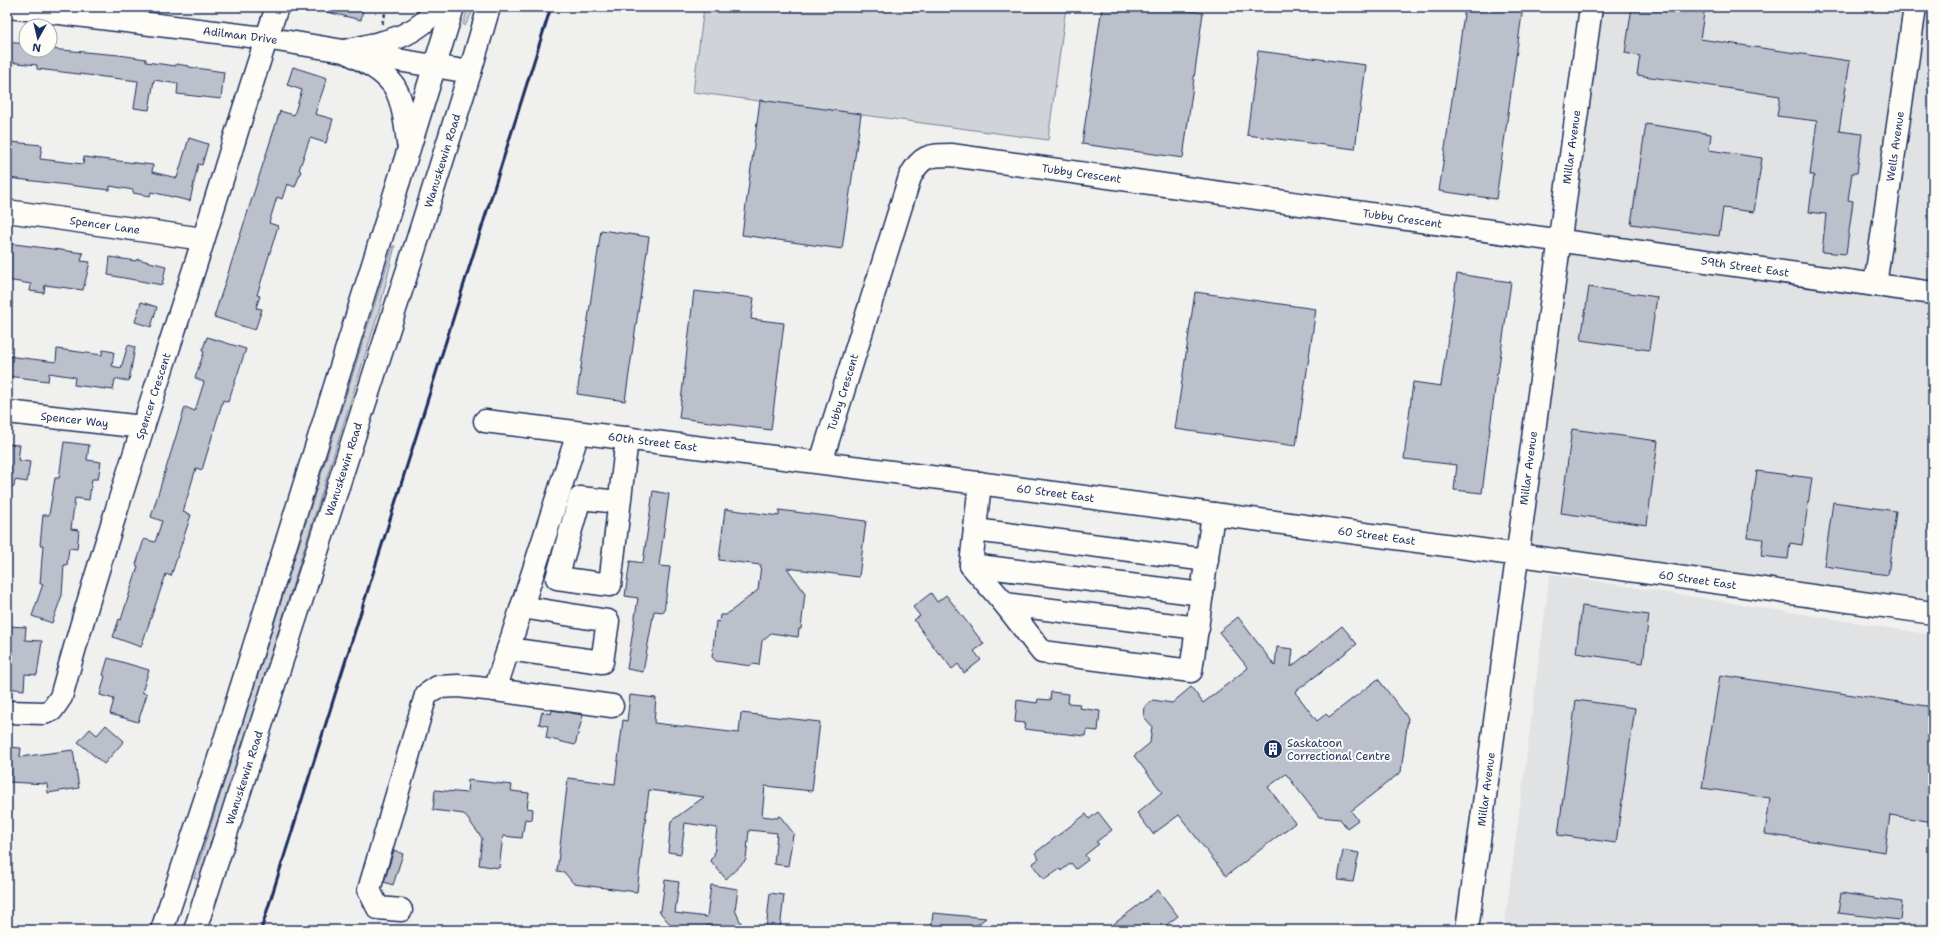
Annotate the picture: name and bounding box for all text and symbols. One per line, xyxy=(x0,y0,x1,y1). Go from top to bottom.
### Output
north arrow xyxy=(18,18,58,58)
street label: Adilman Drive xyxy=(202,24,279,48)
text: N xyxy=(31,39,42,55)
street label: Millar Avenue xyxy=(1559,109,1584,185)
street label: Wells Avenue xyxy=(1883,110,1908,183)
street label: Wanuskewin Road xyxy=(421,112,464,210)
street label: Tubby Crescent xyxy=(1041,161,1122,187)
street label: Tubby Crescent xyxy=(1362,206,1443,232)
street label: Spencer Lane xyxy=(69,213,141,238)
street label: 59th Street East xyxy=(1700,253,1790,281)
street label: Spencer Crescent xyxy=(132,351,175,442)
street label: Tubby Crescent xyxy=(824,352,862,433)
street label: Spencer Way xyxy=(40,409,109,431)
street label: Wanuskewin Road xyxy=(322,421,366,518)
street label: 60th Street East xyxy=(607,429,698,455)
street label: Millar Avenue xyxy=(1516,430,1541,506)
street label: 60 Street East xyxy=(1015,481,1096,506)
street label: 60 Street East xyxy=(1337,523,1417,549)
street label: 60 Street East xyxy=(1658,567,1738,593)
street label: Wanuskewin Road xyxy=(222,729,267,827)
place label: Saskatoon Correctional Centre xyxy=(1287,736,1390,764)
building icon: Saskatoon Correctional Centre xyxy=(1262,738,1284,760)
street label: Millar Avenue xyxy=(1474,751,1499,827)

